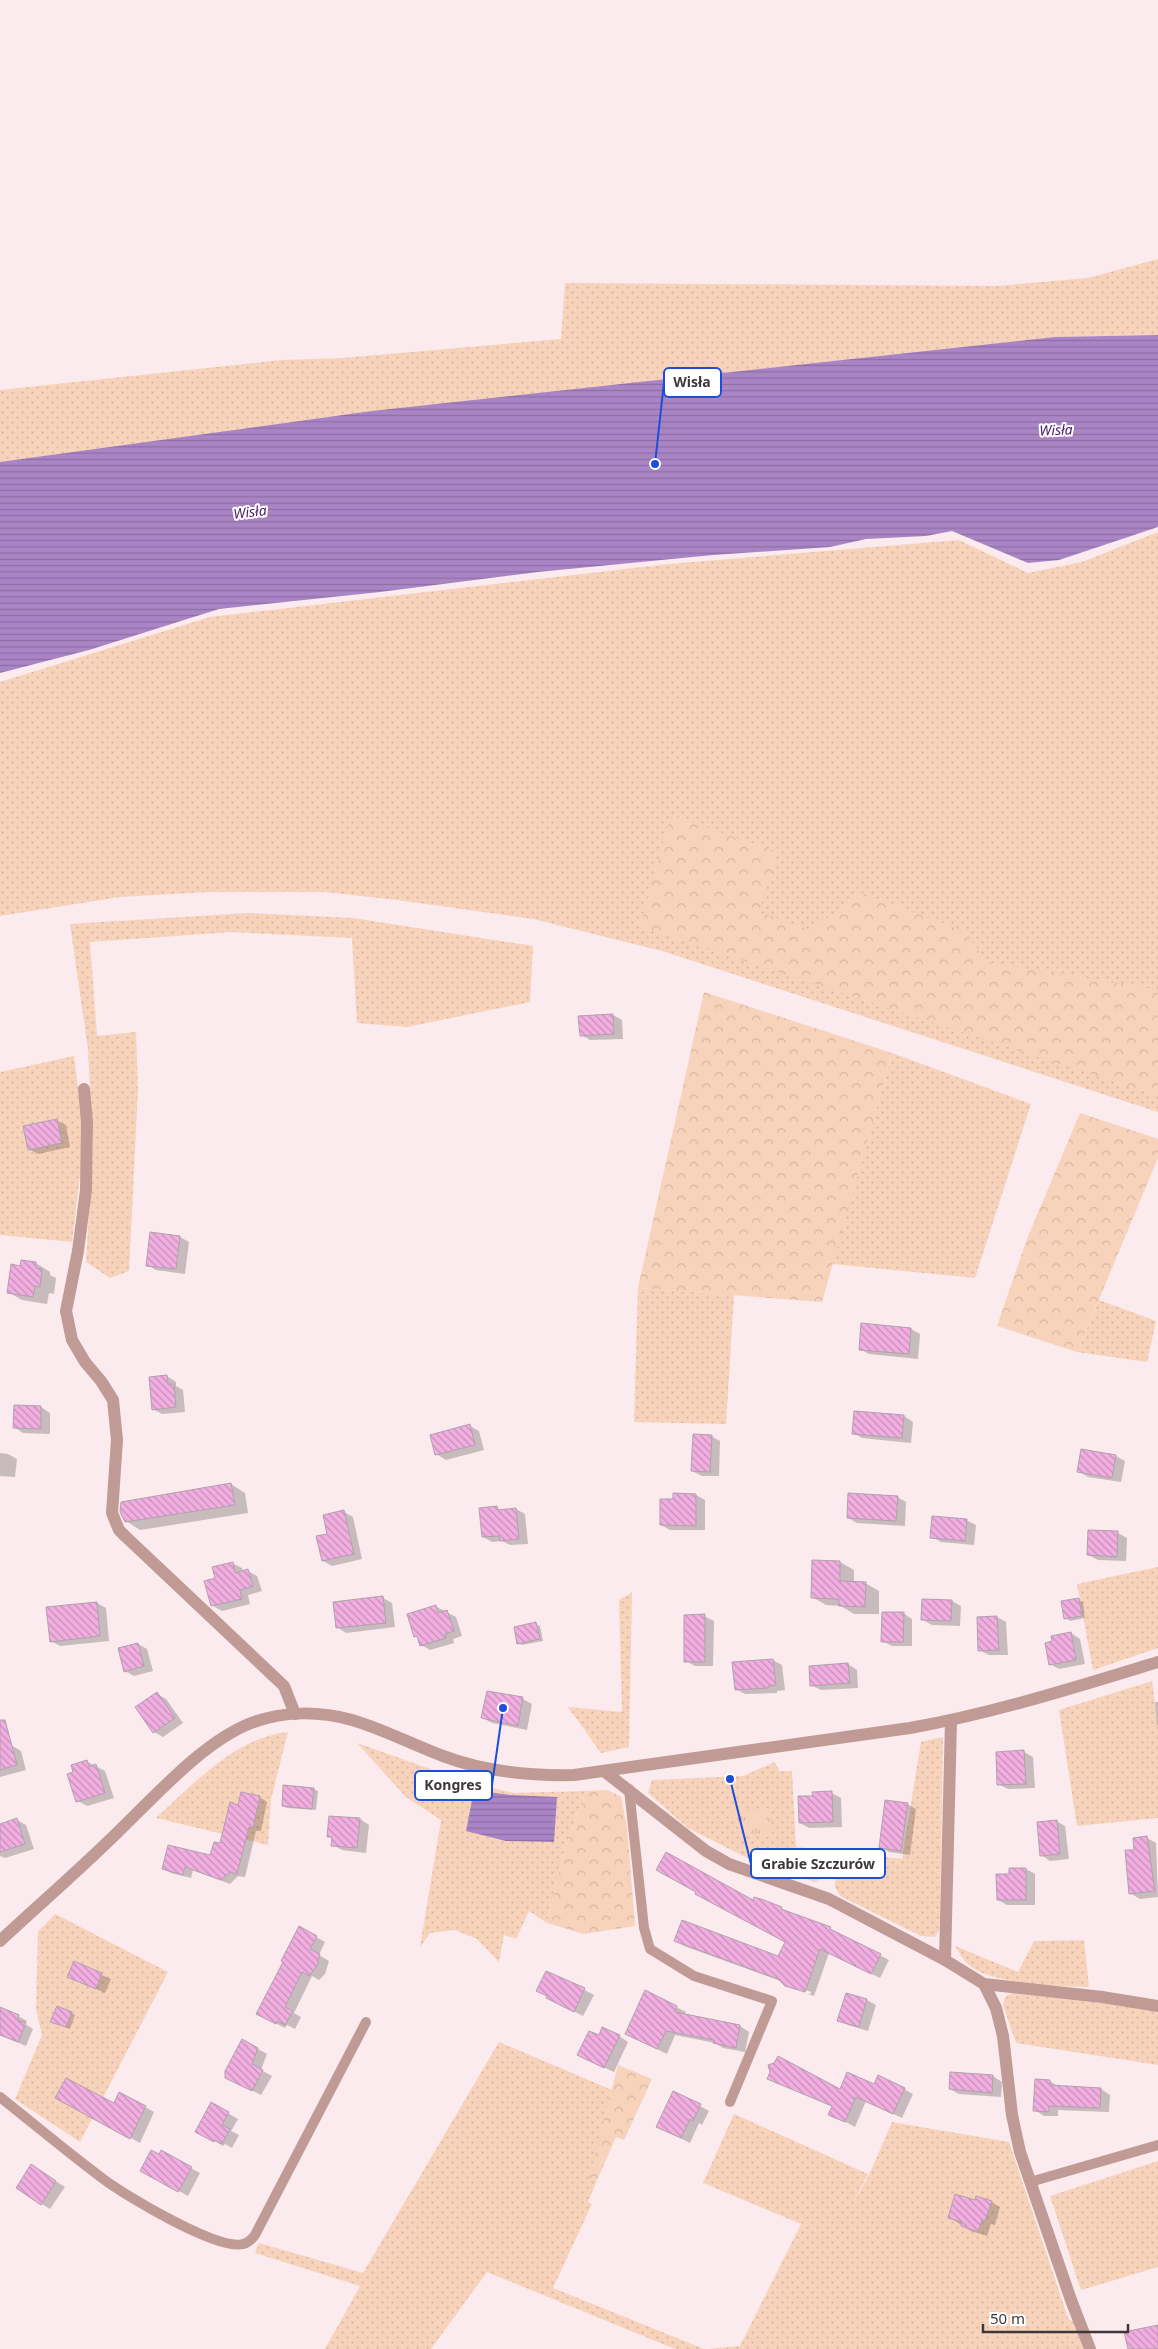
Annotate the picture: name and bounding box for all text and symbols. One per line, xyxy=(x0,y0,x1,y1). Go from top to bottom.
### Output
callout: Wisła xyxy=(664,368,721,397)
text: Wisła xyxy=(673,372,711,391)
water label: Wisła xyxy=(1039,419,1073,440)
water label: Wisła xyxy=(232,500,268,523)
callout: Kongres xyxy=(415,1771,492,1800)
text: Kongres xyxy=(424,1775,482,1794)
callout: Grabie Szczurów xyxy=(751,1849,885,1878)
text: Grabie Szczurów xyxy=(761,1854,875,1873)
scale bar xyxy=(983,2302,1128,2334)
text: 50 m xyxy=(990,2308,1025,2328)

